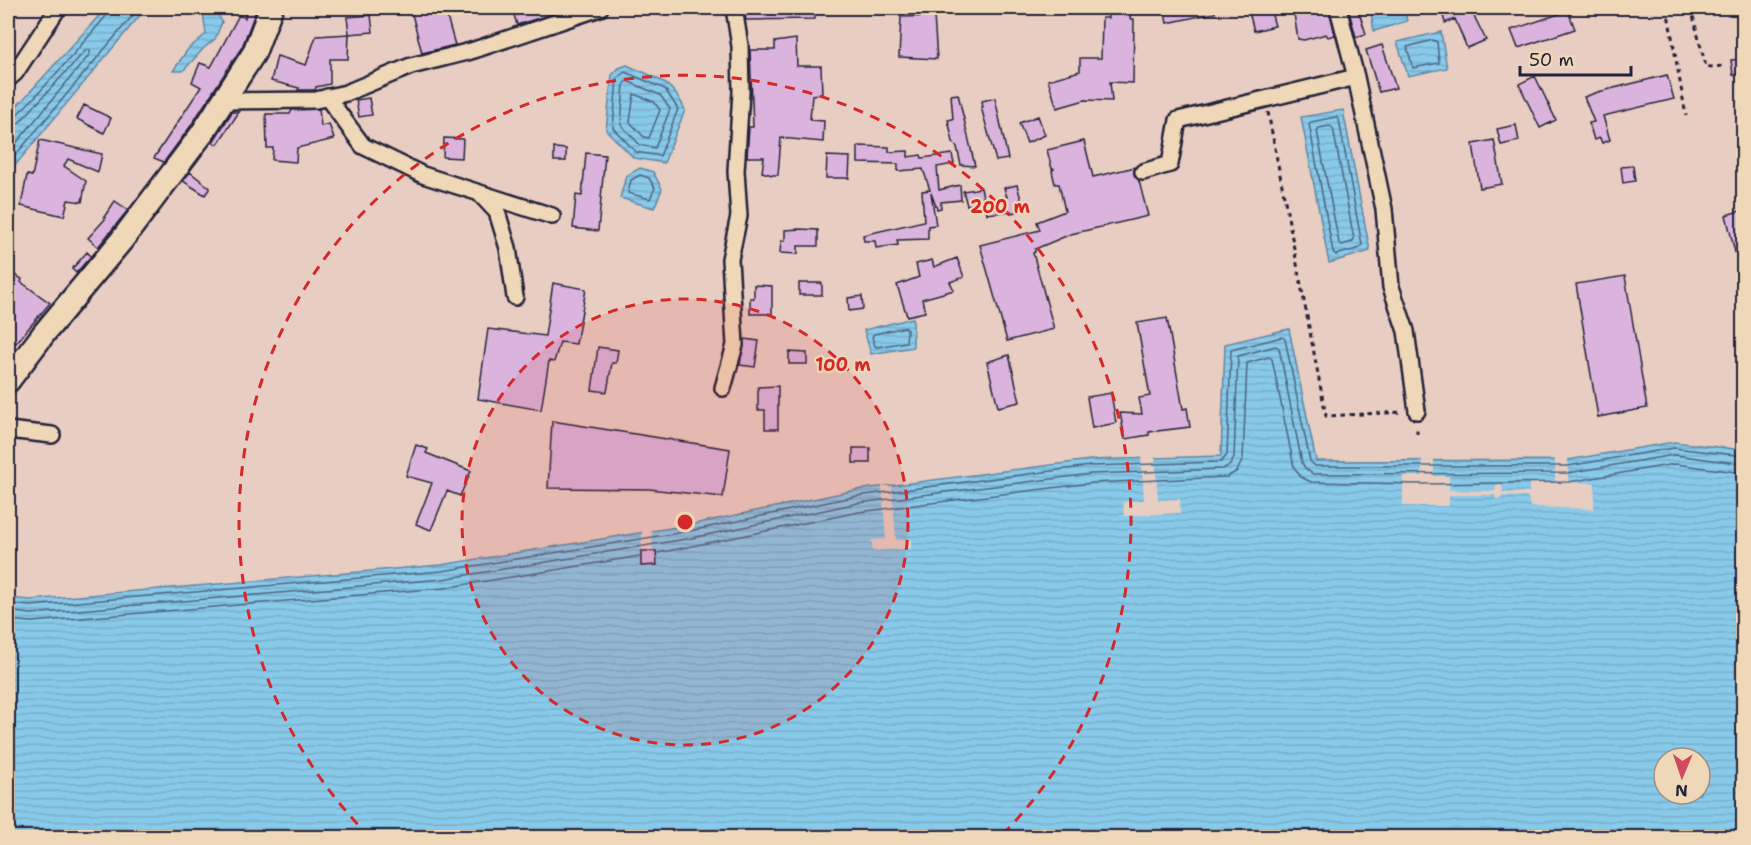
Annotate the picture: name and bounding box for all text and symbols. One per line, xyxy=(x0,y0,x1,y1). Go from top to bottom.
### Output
scale bar xyxy=(1520,39,1631,77)
text: 50 m xyxy=(1529,48,1574,72)
text: 200 m xyxy=(970,195,1031,219)
text: 100 m xyxy=(815,353,871,377)
centre of rings xyxy=(675,512,695,532)
north arrow xyxy=(1652,746,1712,806)
text: N xyxy=(1675,780,1688,801)

